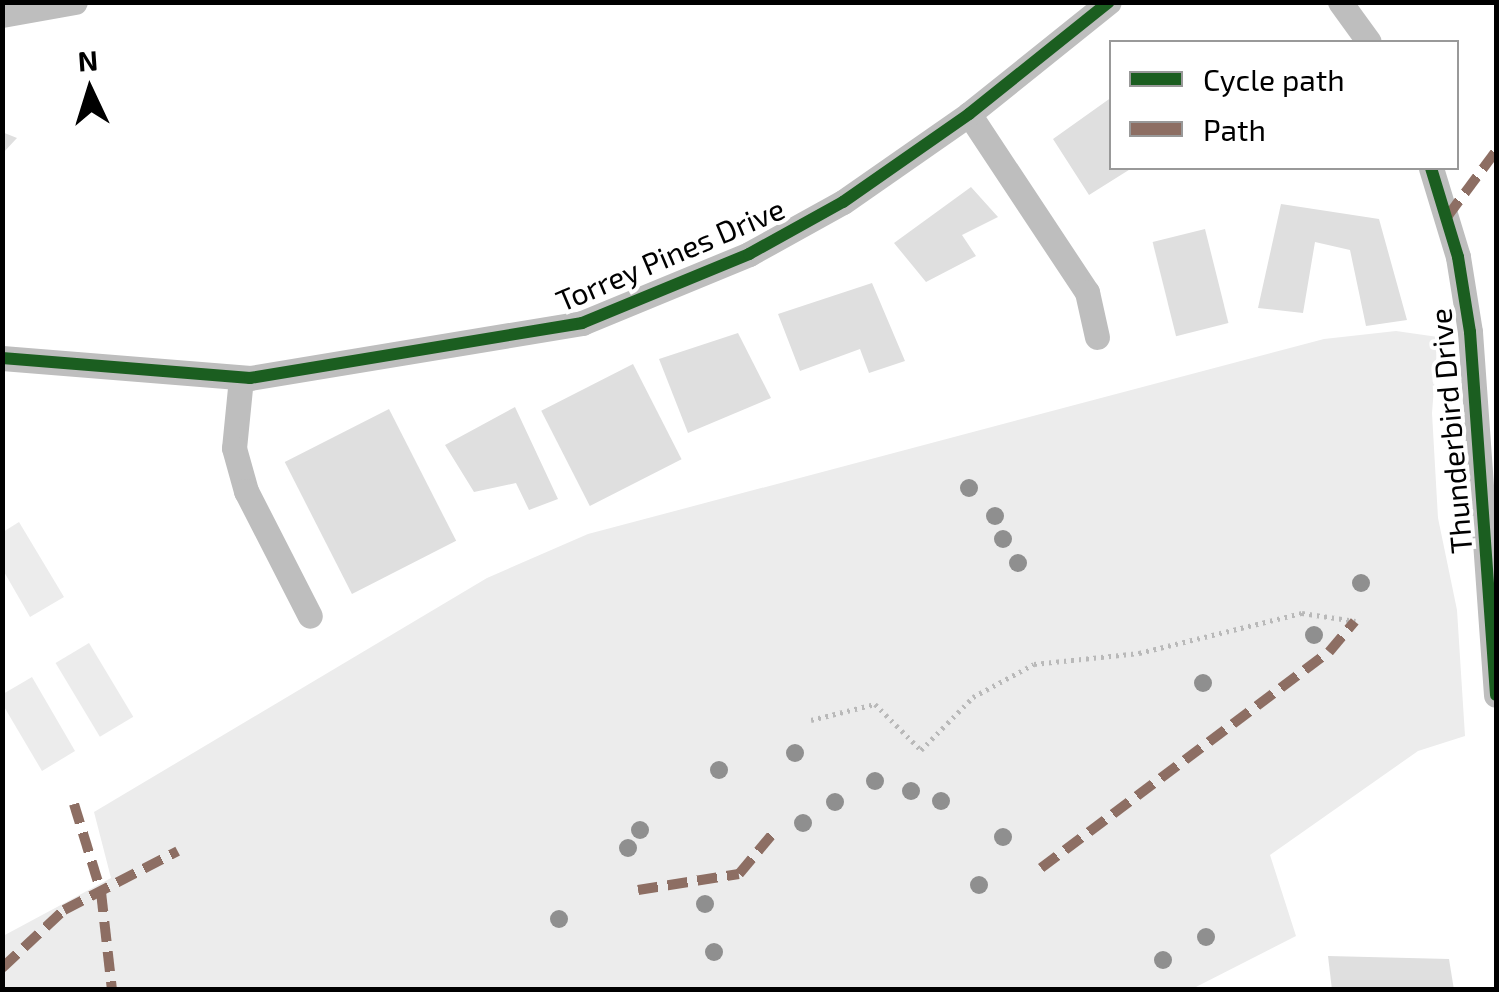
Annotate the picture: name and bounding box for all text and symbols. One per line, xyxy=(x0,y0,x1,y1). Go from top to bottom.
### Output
north arrow xyxy=(40,40,140,140)
legend xyxy=(1109,40,1459,170)
text: N xyxy=(77,42,99,78)
text: Cycle path xyxy=(1203,61,1345,97)
text: Path xyxy=(1203,111,1266,147)
street label: Torrey Pines Drive xyxy=(550,190,790,318)
street label: Thunderbird Drive xyxy=(1421,307,1479,555)

